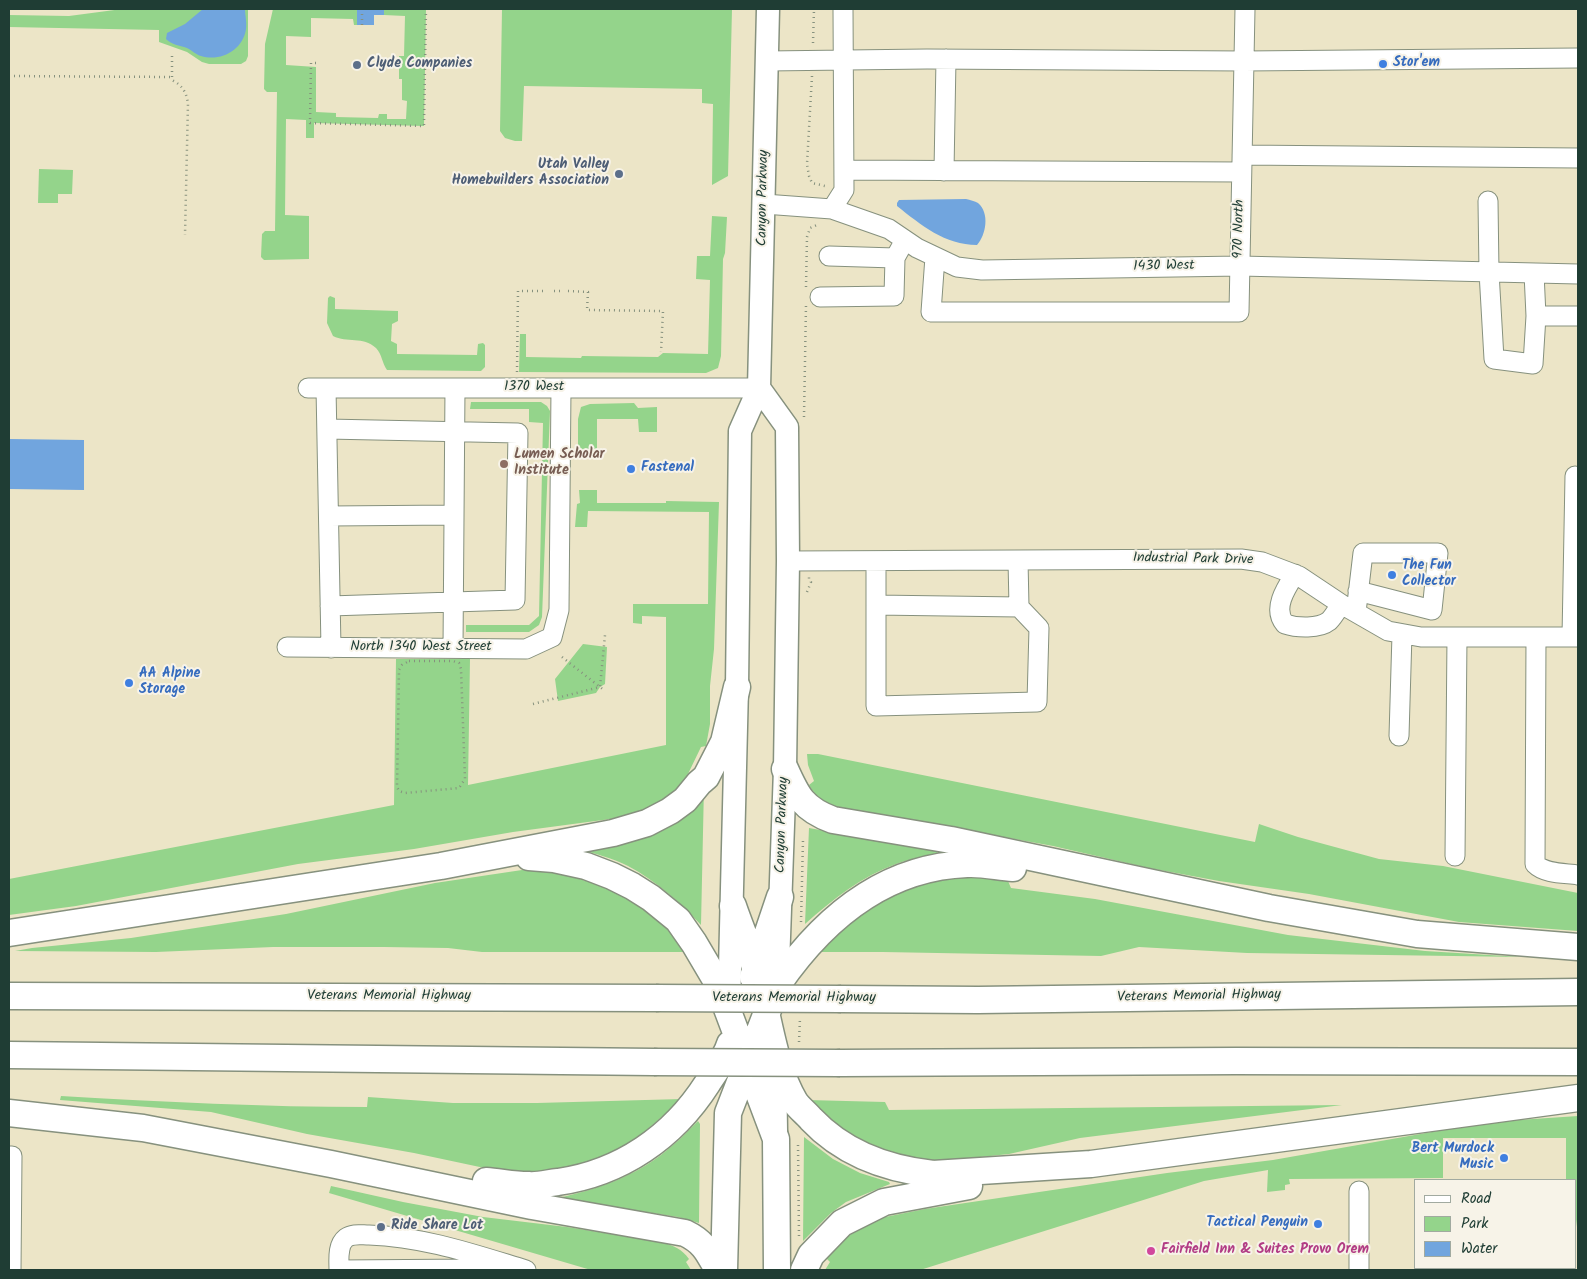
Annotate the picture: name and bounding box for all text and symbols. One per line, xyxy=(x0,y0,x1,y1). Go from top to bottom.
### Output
place label: Stor'em xyxy=(1393,56,1440,72)
place label: Clyde Companies xyxy=(367,57,472,73)
marker: Stor'em xyxy=(1377,58,1389,70)
marker: Clyde Companies xyxy=(351,59,363,71)
street label: Canyon Parkway xyxy=(755,150,773,246)
place label: Utah Valley Homebuilders Association xyxy=(452,158,609,190)
marker: Utah Valley Homebuilders Association xyxy=(613,168,625,180)
street label: 970 North xyxy=(1231,199,1249,259)
street label: 1430 West xyxy=(1133,258,1195,276)
street label: 1370 West xyxy=(504,380,564,396)
place label: Lumen Scholar Institute xyxy=(514,448,605,481)
marker: Lumen Scholar Institute xyxy=(498,458,510,470)
place label: Fastenal xyxy=(641,461,694,477)
marker: Fastenal xyxy=(625,463,637,475)
street label: Industrial Park Drive xyxy=(1133,551,1253,569)
place label: The Fun Collector xyxy=(1402,559,1456,592)
marker: The Fun Collector xyxy=(1386,569,1398,581)
street label: North 1340 West Street xyxy=(350,640,492,656)
place label: AA Alpine Storage xyxy=(139,667,200,700)
marker: AA Alpine Storage xyxy=(123,677,135,689)
street label: Canyon Parkway xyxy=(773,777,793,873)
street label: Veterans Memorial Highway xyxy=(1117,987,1281,1007)
street label: Veterans Memorial Highway xyxy=(307,989,471,1005)
street label: Veterans Memorial Highway xyxy=(712,991,876,1007)
place label: Bert Murdock Music xyxy=(1412,1142,1494,1174)
marker: Bert Murdock Music xyxy=(1498,1152,1510,1164)
legend xyxy=(1414,1179,1577,1269)
text: Road xyxy=(1461,1187,1491,1211)
text: Park xyxy=(1461,1212,1488,1236)
place label: Tactical Penguin xyxy=(1206,1216,1308,1232)
marker: Tactical Penguin xyxy=(1312,1218,1324,1230)
place label: Ride Share Lot xyxy=(391,1219,483,1235)
marker: Ride Share Lot xyxy=(375,1221,387,1233)
text: Water xyxy=(1461,1237,1497,1261)
place label: Fairfield Inn & Suites Provo Orem xyxy=(1161,1243,1369,1259)
marker: Fairfield Inn & Suites Provo Orem xyxy=(1145,1245,1157,1257)

